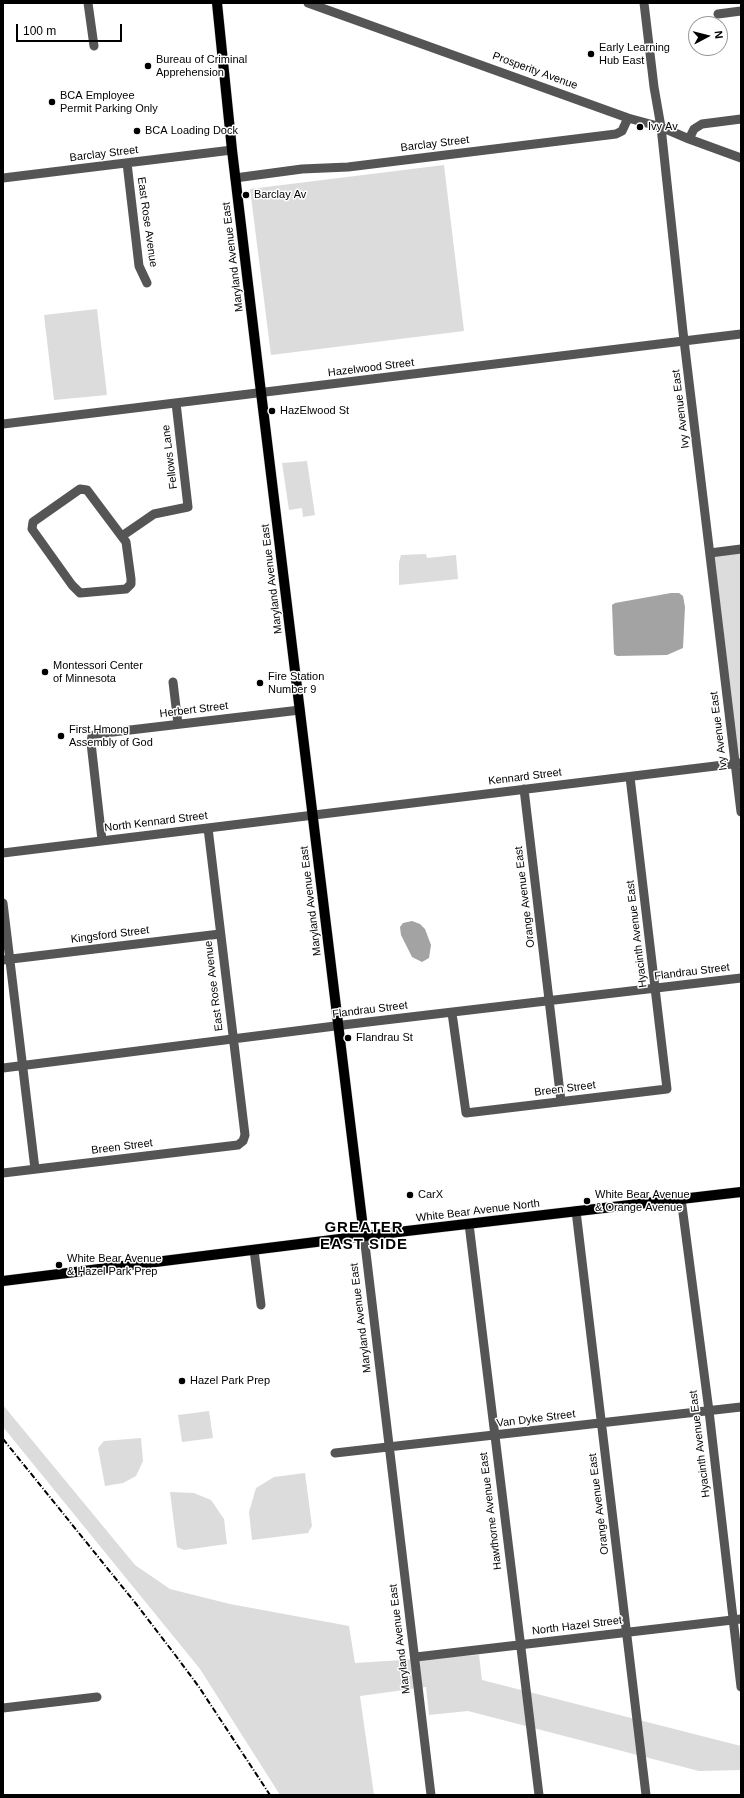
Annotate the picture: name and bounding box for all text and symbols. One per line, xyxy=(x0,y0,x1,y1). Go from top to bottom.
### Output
scale bar xyxy=(18,16,124,42)
north arrow xyxy=(688,16,728,56)
text: 100 m xyxy=(23,24,56,38)
text: N xyxy=(712,30,725,39)
place label: Early Learning Hub East xyxy=(599,41,670,67)
street label: Prosperity Avenue xyxy=(491,49,579,93)
marker: Early Learning Hub East xyxy=(586,49,596,59)
place label: Bureau of Criminal Apprehension xyxy=(156,53,247,79)
marker: Bureau of Criminal Apprehension xyxy=(143,61,153,71)
place label: BCA Employee Permit Parking Only xyxy=(60,89,158,115)
marker: BCA Employee Permit Parking Only xyxy=(47,97,57,107)
place label: Ivy Av xyxy=(648,120,678,134)
marker: Ivy Av xyxy=(635,122,645,132)
place label: BCA Loading Dock xyxy=(145,124,238,138)
marker: BCA Loading Dock xyxy=(132,126,142,136)
street label: Barclay Street xyxy=(400,133,470,155)
street label: Barclay Street xyxy=(69,143,139,165)
street label: East Rose Avenue xyxy=(134,176,160,268)
place label: Barclay Av xyxy=(254,188,306,202)
marker: Barclay Av xyxy=(241,190,251,200)
street label: Maryland Avenue East xyxy=(220,201,246,313)
street label: Hazelwood Street xyxy=(327,356,415,380)
street label: Ivy Avenue East xyxy=(670,369,692,449)
place label: HazElwood St xyxy=(280,404,349,418)
marker: HazElwood St xyxy=(267,406,277,416)
street label: Fellows Lane xyxy=(159,424,181,490)
street label: Maryland Avenue East xyxy=(259,523,285,635)
place label: Montessori Center of Minnesota xyxy=(53,659,143,685)
marker: Montessori Center of Minnesota xyxy=(40,667,50,677)
place label: Fire Station Number 9 xyxy=(268,670,324,696)
marker: Fire Station Number 9 xyxy=(255,678,265,688)
street label: Ivy Avenue East xyxy=(708,691,730,771)
street label: Herbert Street xyxy=(159,699,229,721)
place label: First Hmong Assembly of God xyxy=(69,723,153,749)
marker: First Hmong Assembly of God xyxy=(56,731,66,741)
street label: Kennard Street xyxy=(487,766,563,788)
street label: North Kennard Street xyxy=(104,809,208,835)
street label: Maryland Avenue East xyxy=(298,845,324,957)
street label: Orange Avenue East xyxy=(512,846,538,948)
street label: Hyacinth Avenue East xyxy=(624,880,650,988)
street label: Kingsford Street xyxy=(70,924,150,946)
street label: East Rose Avenue xyxy=(202,940,226,1032)
street label: Flandrau Street xyxy=(654,961,730,983)
street label: Flandrau Street xyxy=(332,999,408,1021)
place label: Flandrau St xyxy=(356,1031,413,1045)
marker: Flandrau St xyxy=(343,1033,353,1043)
street label: Breen Street xyxy=(534,1079,596,1099)
street label: Breen Street xyxy=(91,1137,153,1157)
place label: CarX xyxy=(418,1188,443,1202)
place label: White Bear Avenue & Orange Avenue xyxy=(595,1188,690,1214)
marker: CarX xyxy=(405,1190,415,1200)
marker: White Bear Avenue & Orange Avenue xyxy=(582,1196,592,1206)
street label: White Bear Avenue North xyxy=(415,1197,541,1225)
district label: GREATER EAST SIDE xyxy=(320,1219,408,1254)
place label: White Bear Avenue & Hazel Park Prep xyxy=(67,1252,162,1278)
marker: White Bear Avenue & Hazel Park Prep xyxy=(54,1260,64,1270)
street label: Maryland Avenue East xyxy=(348,1262,374,1374)
place label: Hazel Park Prep xyxy=(190,1374,270,1388)
marker: Hazel Park Prep xyxy=(177,1376,187,1386)
street label: Hyacinth Avenue East xyxy=(687,1390,713,1498)
street label: Van Dyke Street xyxy=(496,1408,576,1430)
street label: Hawthorne Avenue East xyxy=(477,1451,505,1571)
street label: Orange Avenue East xyxy=(586,1453,612,1555)
street label: Maryland Avenue East xyxy=(387,1583,413,1695)
street label: North Hazel Street xyxy=(531,1614,623,1638)

